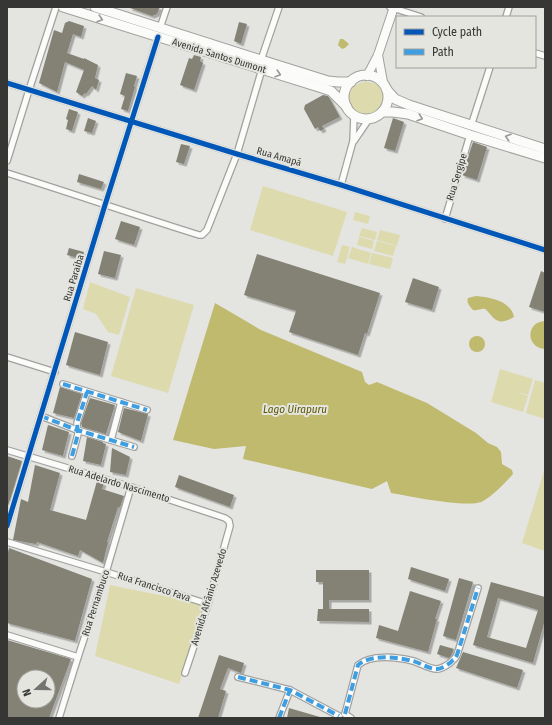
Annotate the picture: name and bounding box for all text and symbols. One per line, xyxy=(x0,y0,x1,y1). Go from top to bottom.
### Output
one-way arrow xyxy=(96,14,103,22)
legend xyxy=(396,16,536,68)
text: Cycle path xyxy=(432,25,482,39)
street label: Avenida Santos Dumont xyxy=(171,36,268,76)
text: Path xyxy=(432,45,454,59)
one-way arrow xyxy=(274,69,281,78)
one-way arrow xyxy=(416,114,423,122)
one-way arrow xyxy=(504,133,511,142)
street label: Rua Amapá xyxy=(255,145,303,169)
street label: Rua Sergipe xyxy=(444,152,470,202)
street label: Rua Paraíba xyxy=(60,253,87,303)
water label: Lago Uirapuru xyxy=(263,403,327,416)
street label: Rua Adelardo Nascimento xyxy=(67,463,171,505)
street label: Avenida Afrânio Azevedo xyxy=(189,547,229,647)
street label: Rua Pernambuco xyxy=(80,568,112,638)
street label: Rua Francisco Fava xyxy=(116,570,192,604)
north arrow xyxy=(16,669,56,709)
text: N xyxy=(20,687,34,698)

